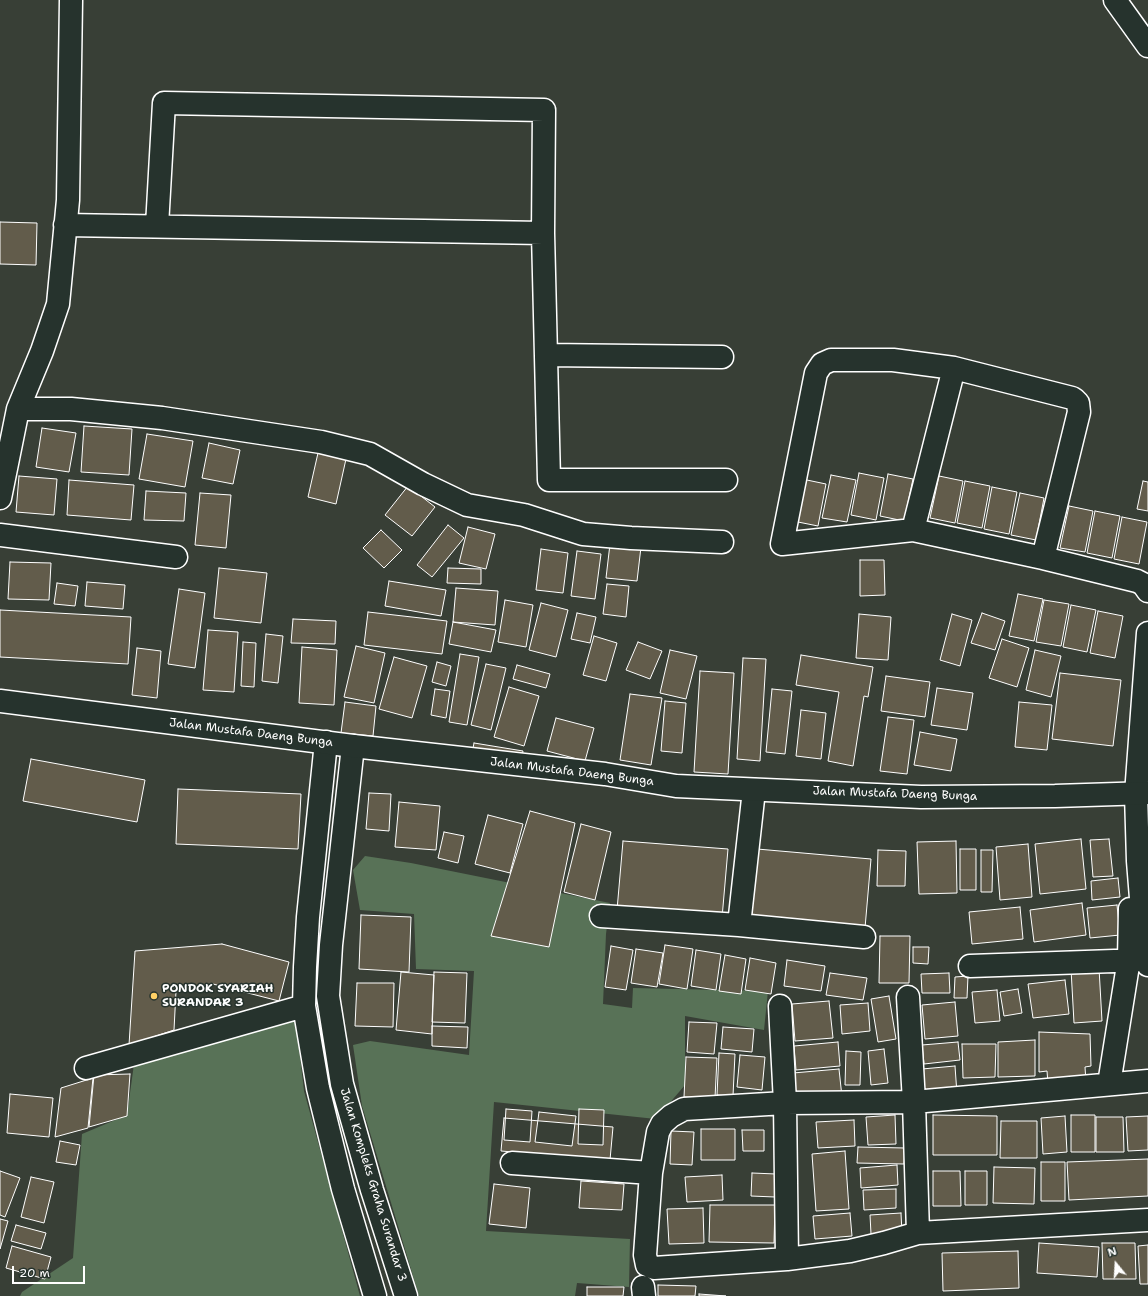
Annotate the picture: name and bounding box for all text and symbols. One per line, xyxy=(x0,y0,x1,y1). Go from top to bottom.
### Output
street label: Jalan Mustafa Daeng Bunga xyxy=(168,716,334,750)
street label: Jalan Mustafa Daeng Bunga xyxy=(489,755,655,789)
street label: Jalan Mustafa Daeng Bunga xyxy=(812,784,978,804)
place label: PONDOK SYARIAH SURANDAR 3 xyxy=(162,982,273,1010)
marker: PONDOK SYARIAH SURANDAR 3 xyxy=(149,991,159,1001)
street label: Jalan Kompleks Graha Surandar 3 xyxy=(337,1086,409,1284)
north arrow xyxy=(1096,1244,1136,1284)
text: N xyxy=(1106,1244,1119,1261)
scale bar xyxy=(14,1258,87,1284)
text: 20 m xyxy=(19,1265,50,1281)

